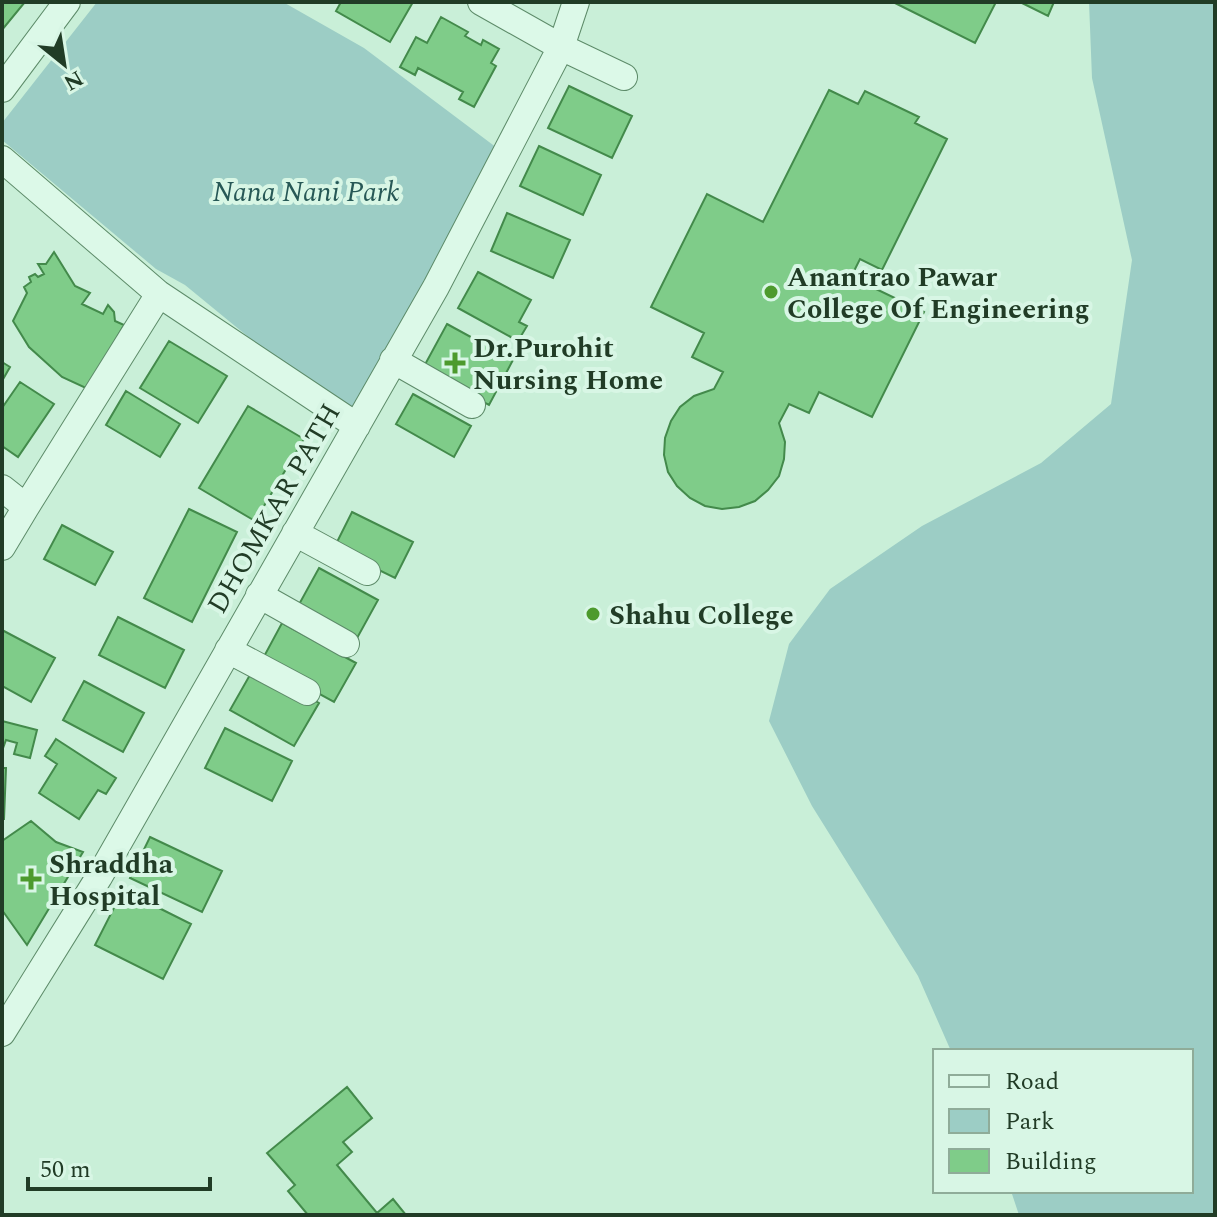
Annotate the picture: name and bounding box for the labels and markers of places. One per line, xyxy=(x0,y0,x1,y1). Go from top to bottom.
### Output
place label: Anantrao Pawar College Of Engineering xyxy=(787,256,1090,331)
marker: Anantrao Pawar College Of Engineering xyxy=(762,283,780,301)
place label: Dr.Purohit Nursing Home xyxy=(473,327,663,402)
marker: Dr.Purohit Nursing Home xyxy=(444,352,466,374)
place label: Shahu College xyxy=(609,594,794,637)
marker: Shahu College xyxy=(584,605,602,623)
place label: Shraddha Hospital xyxy=(49,843,174,918)
marker: Shraddha Hospital xyxy=(20,868,42,890)

